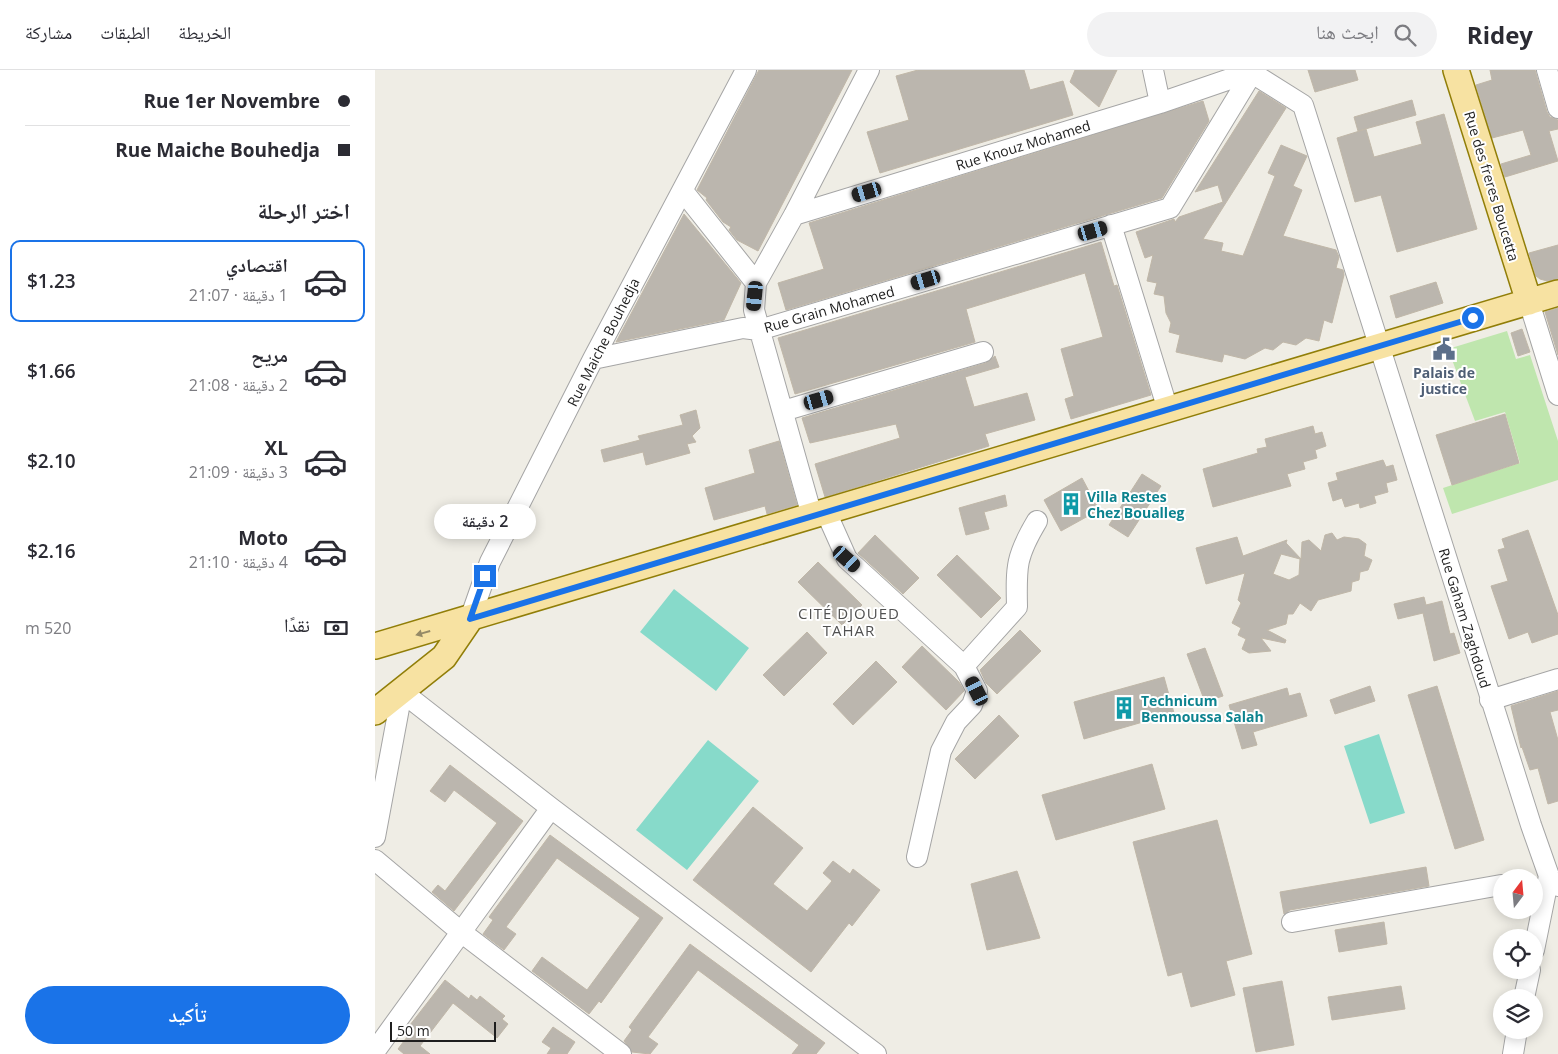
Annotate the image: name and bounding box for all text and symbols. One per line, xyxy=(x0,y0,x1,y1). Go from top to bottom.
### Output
search box xyxy=(1087,12,1437,57)
text: Ridey xyxy=(1467,18,1533,51)
text: ابحث هنا xyxy=(1316,19,1379,45)
text: مشاركة xyxy=(25,20,72,44)
text: الطبقات xyxy=(100,20,150,44)
text: الخريطة xyxy=(178,20,231,44)
icon: search xyxy=(1391,21,1419,49)
text: Rue 1er Novembre xyxy=(143,88,320,114)
street label: Rue des freres Boucetta xyxy=(1460,109,1524,263)
street label: Rue Knouz Mohamed xyxy=(953,115,1093,175)
text: Rue Maiche Bouhedja xyxy=(115,137,320,163)
car xyxy=(850,180,883,204)
text: اختر الرحلة xyxy=(258,195,350,225)
car xyxy=(1076,220,1109,242)
text: اقتصادي xyxy=(226,252,288,278)
icon: car xyxy=(303,259,348,304)
text: $1.23 xyxy=(27,268,76,294)
car xyxy=(909,268,942,292)
street label: Rue Maiche Bouhedja xyxy=(562,275,644,409)
car xyxy=(745,280,764,312)
street label: Rue Grain Mohamed xyxy=(762,281,896,337)
text: 1 دقيقة · 21:07 xyxy=(189,284,288,306)
route start xyxy=(1462,307,1484,329)
public building icon: Palais de justice xyxy=(1431,336,1457,362)
text: مريح xyxy=(251,342,288,368)
icon: car xyxy=(303,349,348,394)
text: $1.66 xyxy=(27,358,76,384)
place label: Palais de justice xyxy=(1413,363,1475,398)
text: 2 دقيقة · 21:08 xyxy=(189,374,288,396)
car xyxy=(802,389,835,411)
text: XL xyxy=(265,435,288,461)
icon: car xyxy=(303,439,348,484)
text: $2.10 xyxy=(27,448,76,474)
text: 3 دقيقة · 21:09 xyxy=(189,461,288,483)
place label: Villa Restes Chez Boualleg xyxy=(1087,487,1184,522)
building icon: Villa Restes Chez Boualleg xyxy=(1058,491,1084,517)
callout: 2 دقيقة xyxy=(434,504,536,538)
text: 2 دقيقة xyxy=(462,510,508,532)
text: Moto xyxy=(238,525,288,551)
icon: car xyxy=(303,529,348,574)
text: $2.16 xyxy=(27,538,76,564)
car xyxy=(830,543,863,575)
street label: Rue Gaham Zaghdoud xyxy=(1435,546,1495,690)
text: 4 دقيقة · 21:10 xyxy=(189,551,288,573)
route end xyxy=(474,565,496,587)
district label: CITÉ DJOUED TAHAR xyxy=(798,603,900,640)
text: نقدًا xyxy=(284,612,310,638)
icon: cash xyxy=(322,614,350,642)
text: 520 m xyxy=(25,617,71,639)
one-way arrow xyxy=(415,629,430,637)
car xyxy=(963,674,990,708)
place label: Technicum Benmoussa Salah xyxy=(1141,691,1264,726)
building icon: Technicum Benmoussa Salah xyxy=(1111,695,1137,721)
north arrow xyxy=(1493,869,1543,919)
map controls xyxy=(1493,869,1543,1039)
button: locate xyxy=(1493,929,1543,979)
button: تأكيد xyxy=(25,986,350,1044)
button: layers xyxy=(1493,989,1543,1039)
scale bar xyxy=(390,1019,496,1042)
text: 50 m xyxy=(397,1021,430,1040)

